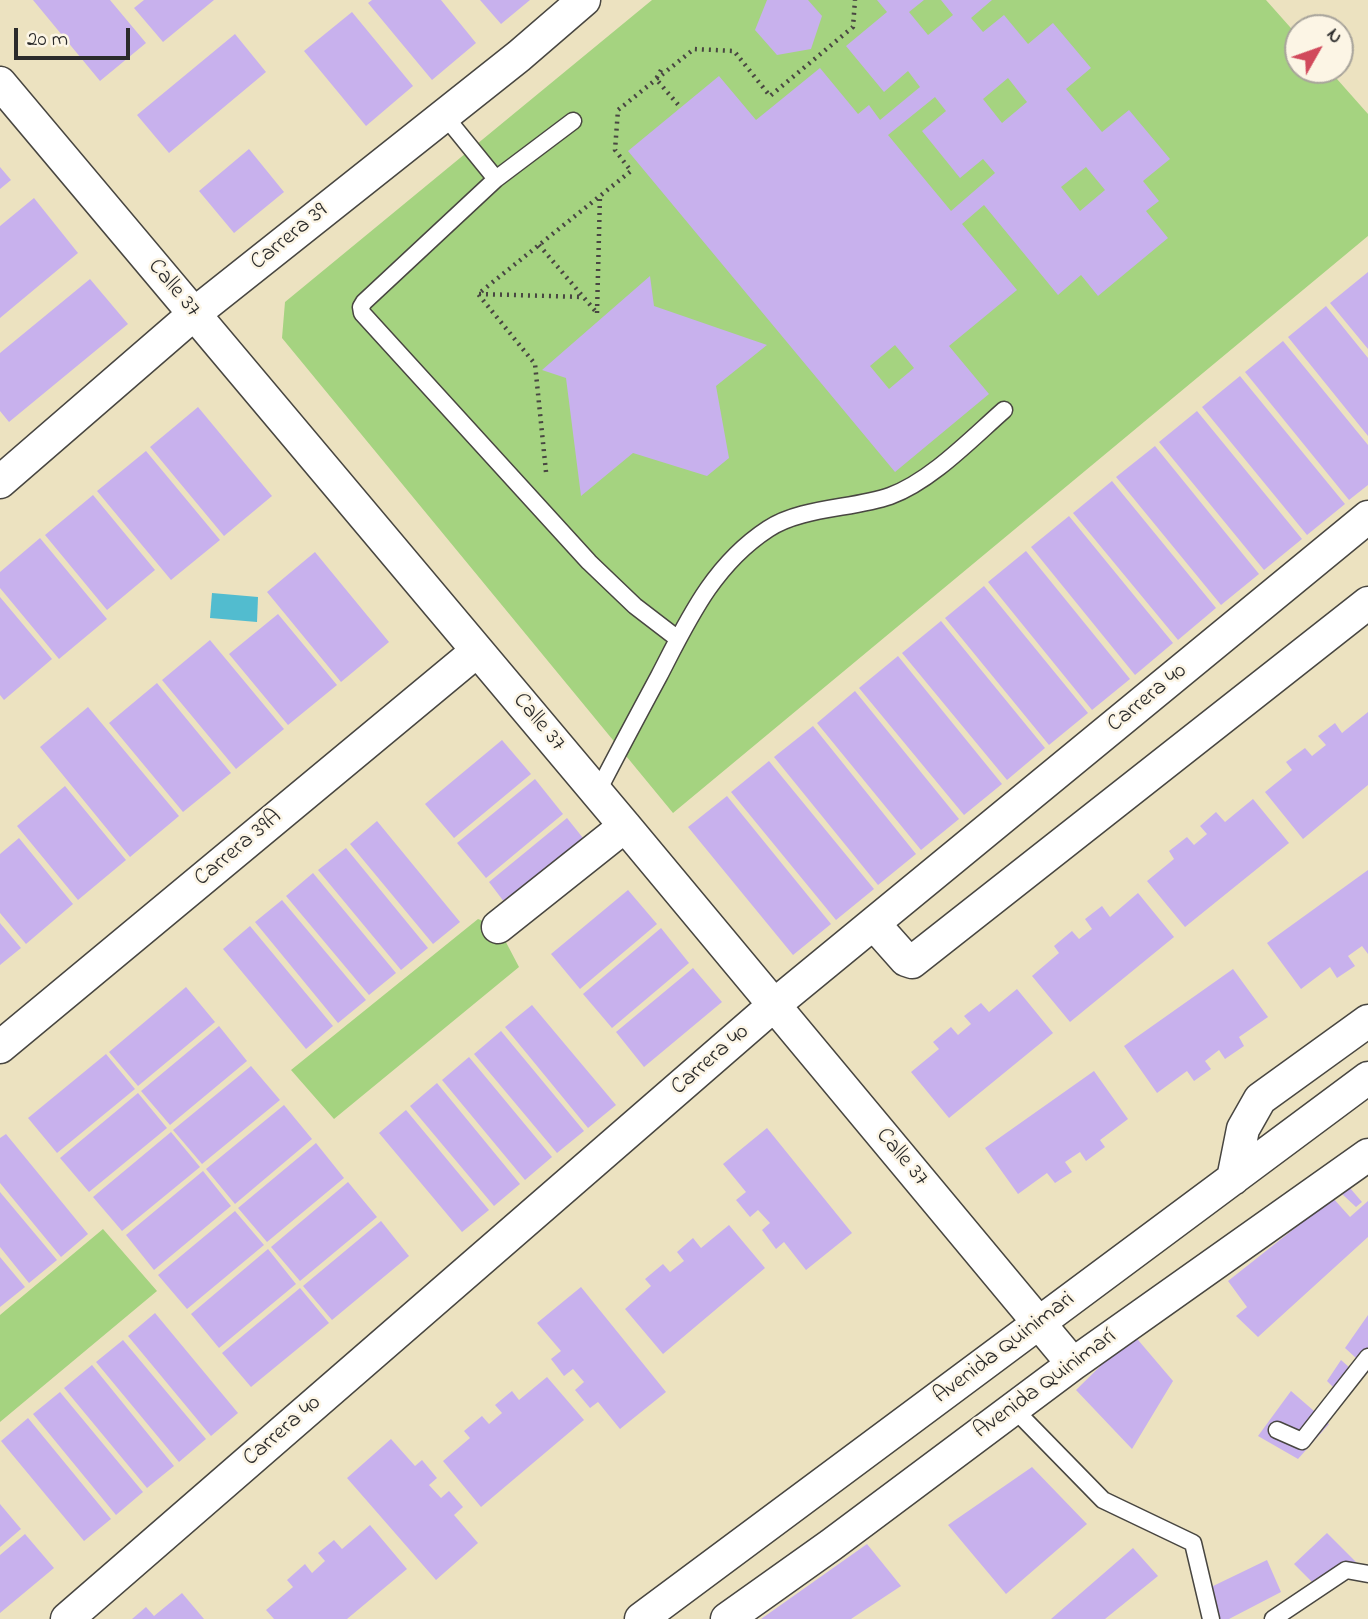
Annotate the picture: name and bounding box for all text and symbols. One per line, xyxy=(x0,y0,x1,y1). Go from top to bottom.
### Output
scale bar xyxy=(18,14,133,58)
north arrow xyxy=(1284,14,1354,84)
text: N xyxy=(1319,23,1348,50)
text: 20 m xyxy=(27,25,68,55)
street label: Carrera 39 xyxy=(246,199,334,277)
street label: Calle 37 xyxy=(141,254,205,324)
street label: Carrera 40 xyxy=(1103,659,1193,739)
street label: Calle 37 xyxy=(506,688,570,758)
street label: Carrera 39A xyxy=(190,805,288,893)
street label: Carrera 40 xyxy=(666,1020,756,1102)
street label: Calle 37 xyxy=(869,1123,933,1193)
street label: Avenida Quinimari xyxy=(929,1287,1081,1411)
street label: Avenida Quinimarí xyxy=(969,1324,1123,1446)
street label: Carrera 40 xyxy=(238,1391,328,1473)

